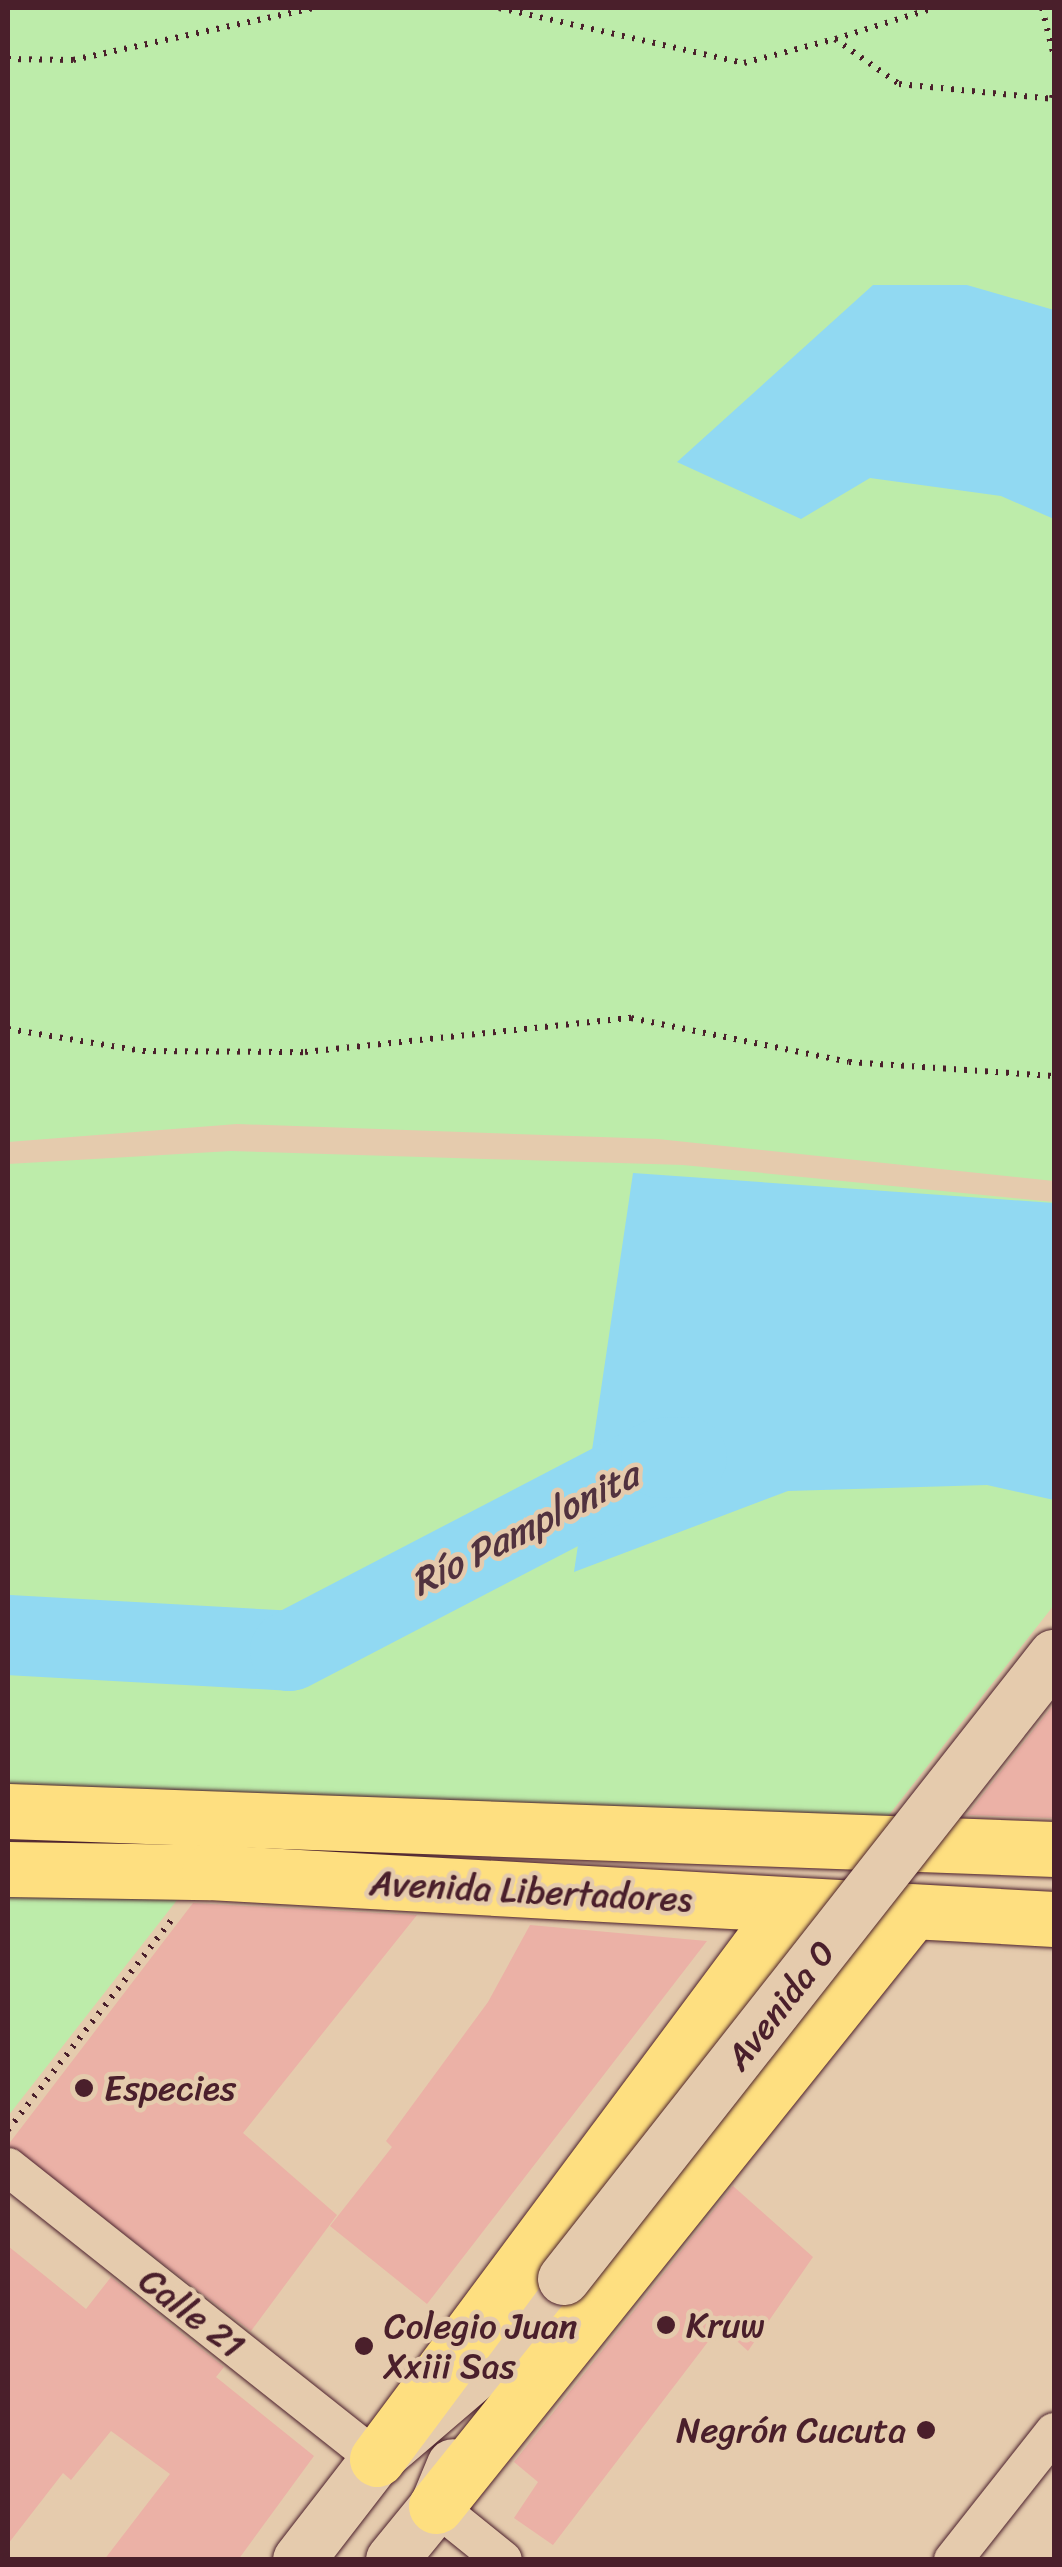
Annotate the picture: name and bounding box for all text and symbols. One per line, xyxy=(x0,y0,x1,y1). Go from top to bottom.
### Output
water label: Río Pamplonita xyxy=(403,1452,647,1606)
street label: Avenida Libertadores xyxy=(369,1862,693,1920)
street label: Avenida 0 xyxy=(716,1932,844,2078)
place label: Especies xyxy=(104,2067,236,2109)
marker: Especies xyxy=(73,2077,95,2099)
street label: Calle 21 xyxy=(131,2259,253,2367)
place label: Kruw xyxy=(686,2304,765,2346)
place label: Colegio Juan Xxiii Sas xyxy=(384,2305,577,2387)
marker: Kruw xyxy=(655,2314,677,2336)
marker: Colegio Juan Xxiii Sas xyxy=(353,2335,375,2357)
place label: Negrón Cucuta xyxy=(676,2409,906,2451)
marker: Negrón Cucuta xyxy=(915,2419,937,2441)

